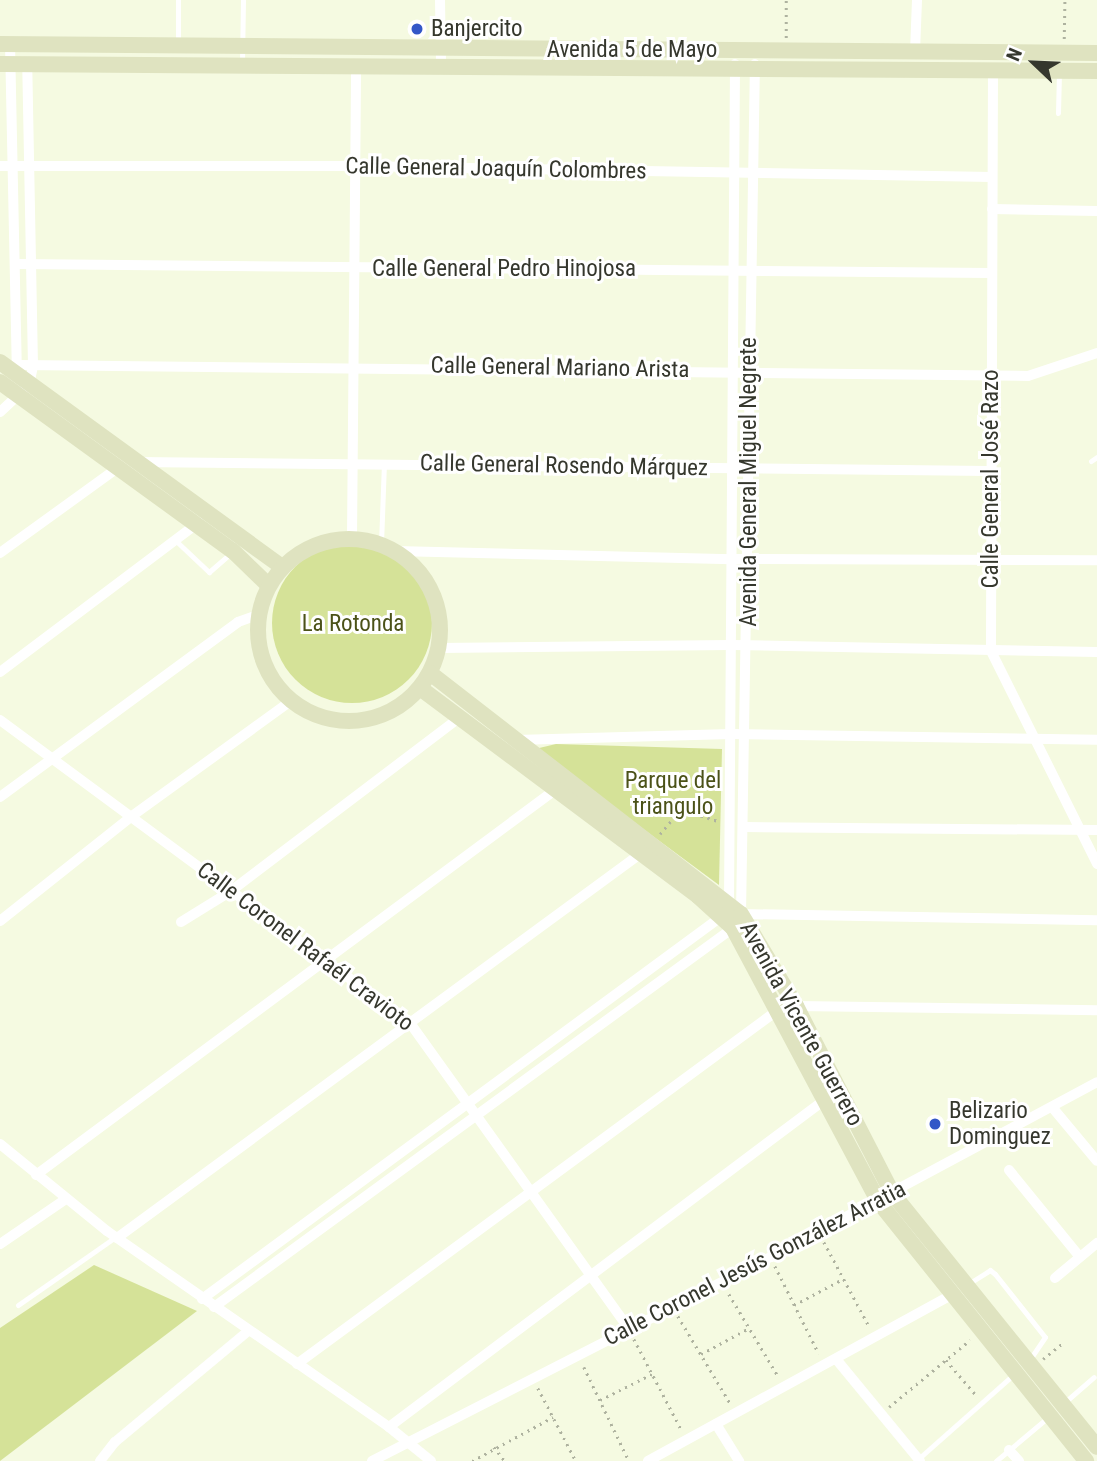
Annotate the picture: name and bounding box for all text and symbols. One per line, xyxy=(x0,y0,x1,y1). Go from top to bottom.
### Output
place label: Banjercito xyxy=(431,15,522,43)
marker: Banjercito xyxy=(409,21,425,37)
north arrow xyxy=(999,28,1069,98)
street label: Avenida 5 de Mayo xyxy=(547,36,717,64)
text: N xyxy=(1001,45,1027,64)
street label: Calle General Joaquín Colombres xyxy=(345,153,647,185)
street label: Calle General Pedro Hinojosa xyxy=(372,255,636,283)
street label: Avenida General Miguel Negrete xyxy=(735,337,763,627)
street label: Calle General Mariano Arista xyxy=(430,352,690,384)
street label: Calle General José Razo xyxy=(977,370,1005,588)
street label: Calle General Rosendo Márquez xyxy=(420,450,708,482)
park label: La Rotonda xyxy=(302,610,404,638)
park label: Parque del triangulo xyxy=(625,767,721,821)
street label: Calle Coronel Rafaél Cravioto xyxy=(191,856,419,1038)
street label: Avenida Vicente Guerrero xyxy=(733,917,869,1131)
place label: Belizario Dominguez xyxy=(949,1097,1051,1151)
marker: Belizario Dominguez xyxy=(927,1116,943,1132)
street label: Calle Coronel Jesús González Arratia xyxy=(599,1176,911,1352)

